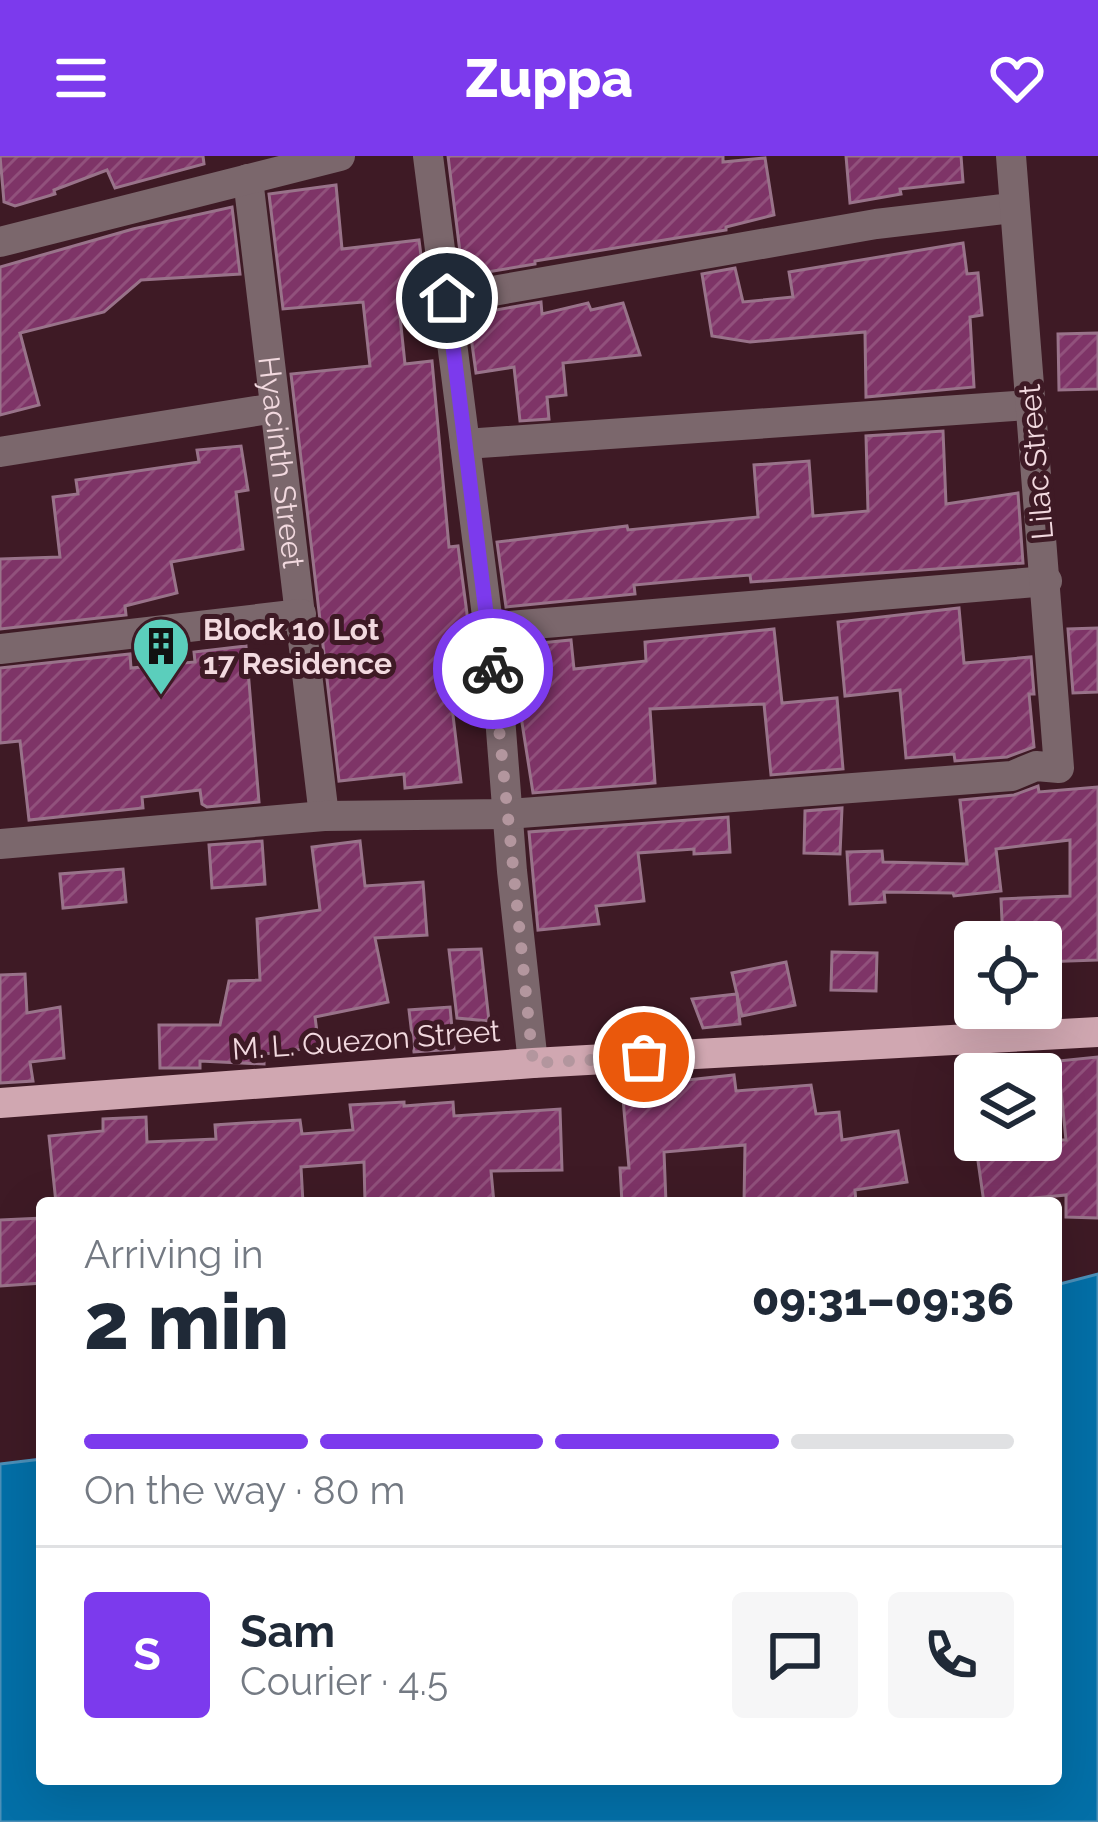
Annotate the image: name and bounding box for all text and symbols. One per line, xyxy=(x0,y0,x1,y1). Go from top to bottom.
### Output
icon: menu xyxy=(48,45,114,111)
icon: heart xyxy=(984,45,1050,111)
text: Zuppa xyxy=(465,46,633,110)
pin xyxy=(396,247,498,349)
icon: home xyxy=(414,265,480,331)
street label: Hyacinth Street xyxy=(252,354,312,570)
street label: Lilac Street xyxy=(1012,383,1060,541)
courier xyxy=(433,609,553,729)
place label: Block 10 Lot 17 Residence xyxy=(203,612,392,681)
building icon: Block 10 Lot 17 Residence xyxy=(130,615,192,697)
icon: bike xyxy=(460,636,526,702)
map controls xyxy=(954,921,1062,1161)
button: locate xyxy=(954,921,1062,1029)
pin xyxy=(593,1006,695,1108)
street label: M. L. Quezon Street xyxy=(231,1013,501,1067)
icon: bag xyxy=(611,1024,677,1090)
button: layers xyxy=(954,1053,1062,1161)
text: Arriving in xyxy=(84,1231,264,1277)
text: 09:31–09:36 xyxy=(752,1273,1014,1326)
text: 2 min xyxy=(84,1276,289,1367)
text: On the way · 80 m xyxy=(84,1467,405,1513)
button: chat xyxy=(732,1592,858,1718)
button: phone xyxy=(888,1592,1014,1718)
text: Sam xyxy=(240,1605,335,1658)
text: S xyxy=(133,1628,161,1681)
text: Courier · 4.5 xyxy=(240,1658,448,1704)

